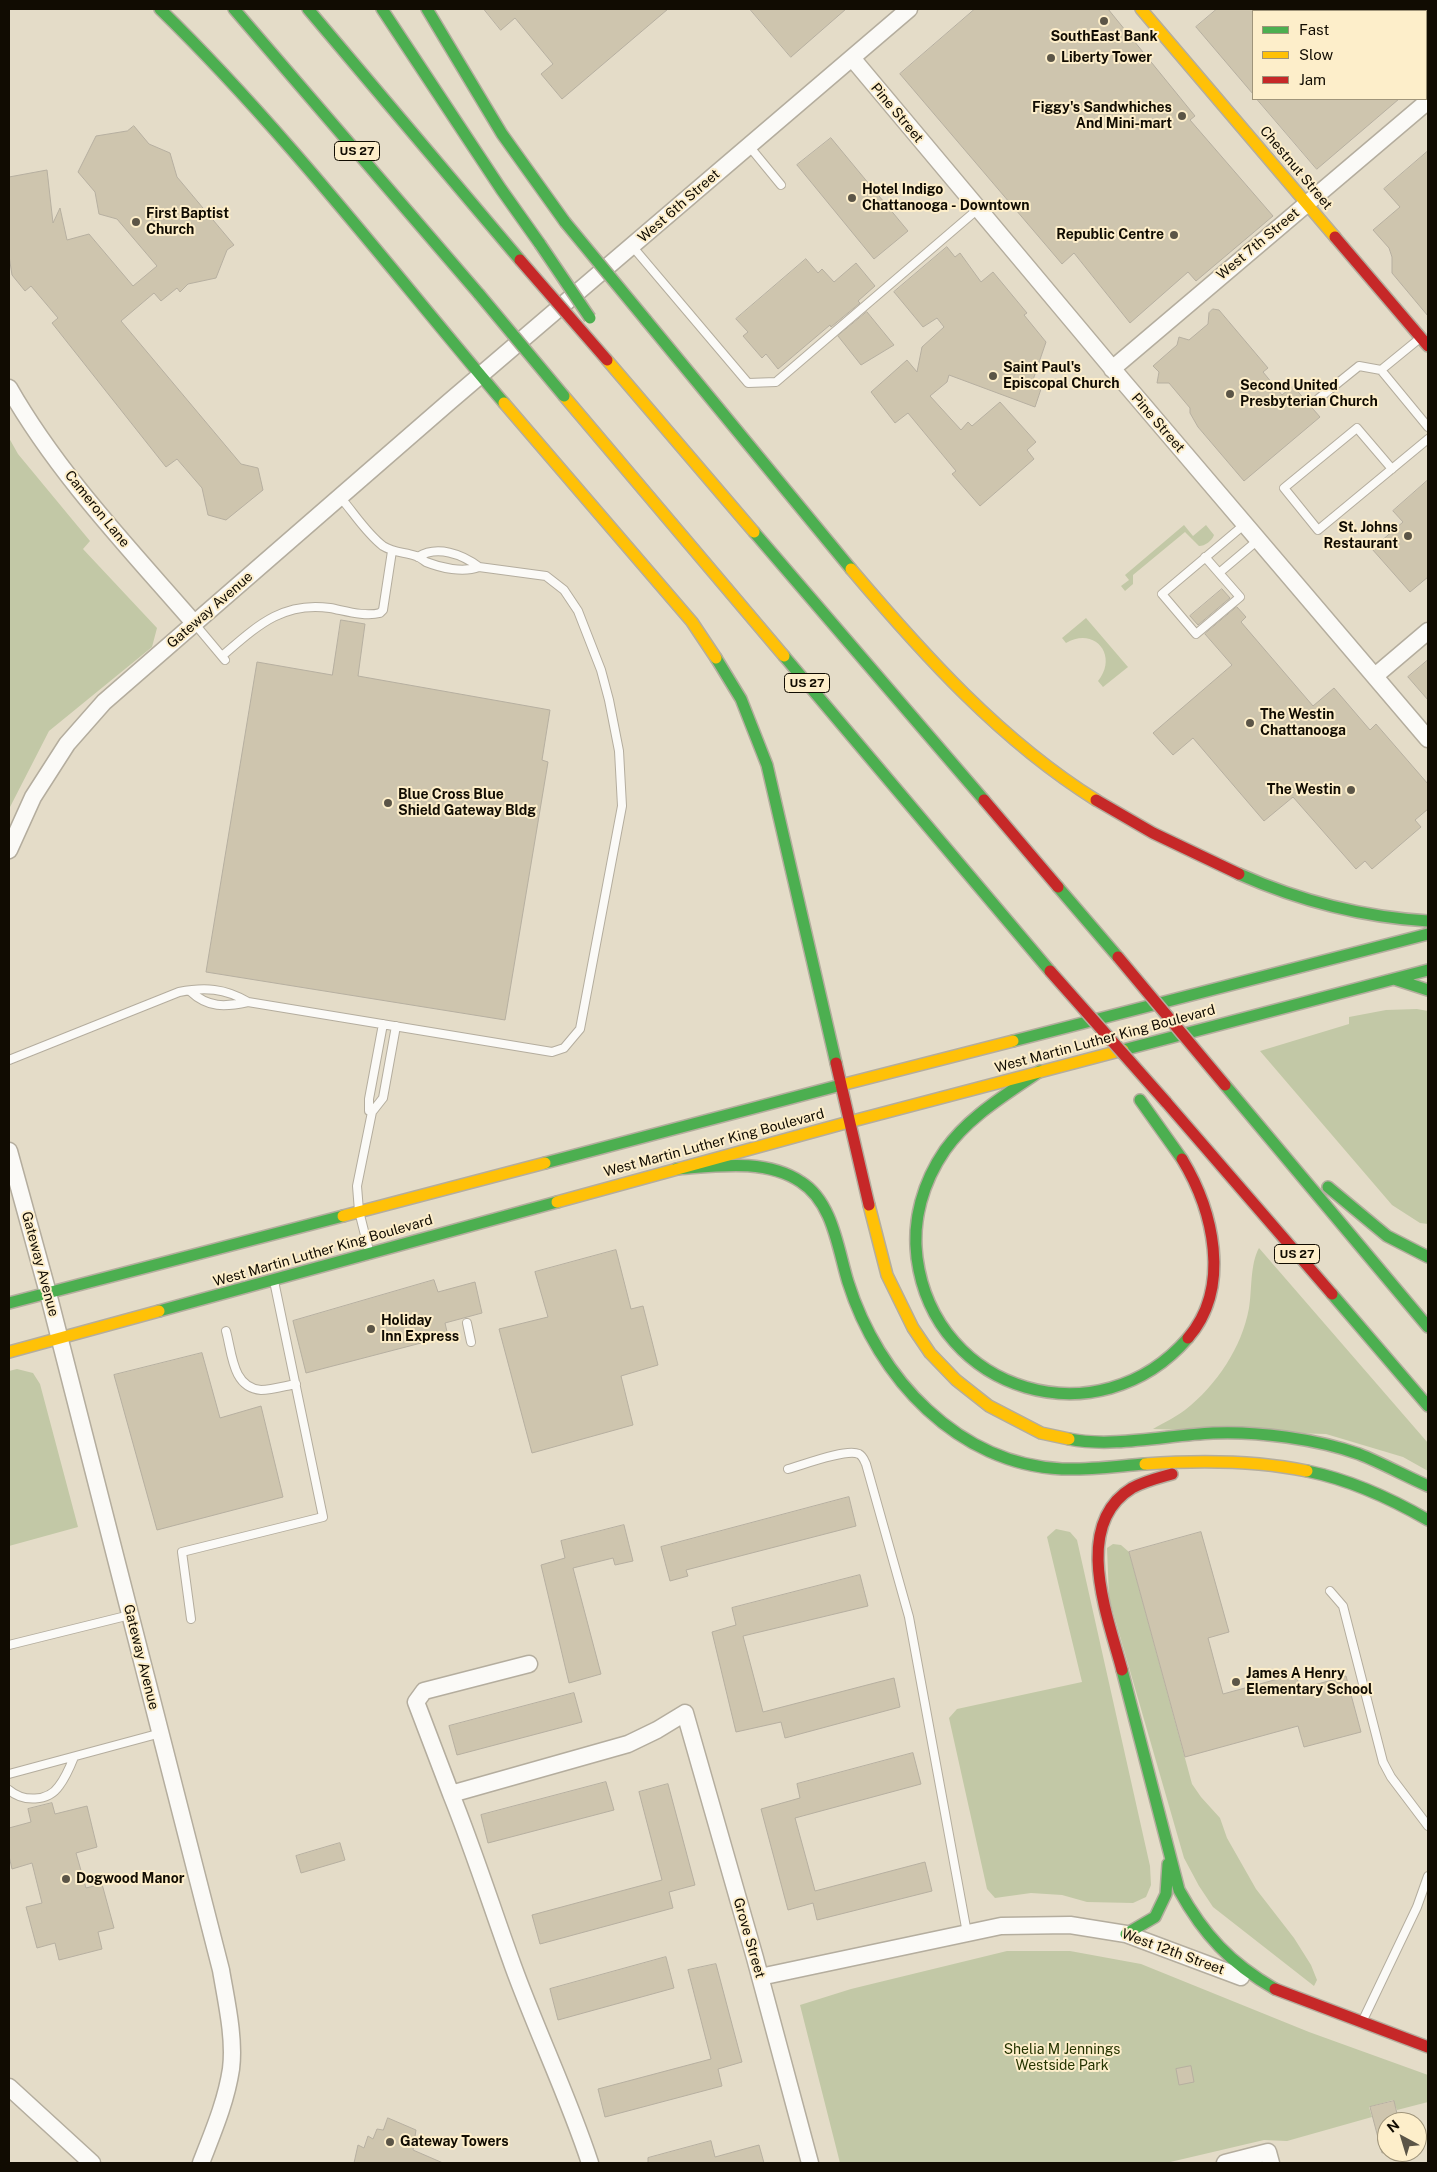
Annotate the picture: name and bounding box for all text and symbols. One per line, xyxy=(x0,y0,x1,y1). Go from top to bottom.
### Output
legend xyxy=(1252,10,1427,100)
marker: SouthEast Bank xyxy=(1098,15,1110,27)
text: Fast xyxy=(1299,21,1329,38)
place label: SouthEast Bank xyxy=(1050,29,1158,45)
text: Slow xyxy=(1299,46,1333,63)
place label: Liberty Tower xyxy=(1061,50,1152,66)
marker: Liberty Tower xyxy=(1045,52,1057,64)
text: Jam xyxy=(1299,71,1326,88)
street label: Pine Street xyxy=(867,80,927,146)
place label: Figgy's Sandwhiches And Mini-mart xyxy=(1032,100,1172,132)
marker: Figgy's Sandwhiches And Mini-mart xyxy=(1176,110,1188,122)
street label: Chestnut Street xyxy=(1256,123,1336,213)
road number: US 27 xyxy=(334,142,380,160)
street label: West 6th Street xyxy=(635,166,723,246)
place label: Hotel Indigo Chattanooga - Downtown xyxy=(862,182,1030,214)
marker: Hotel Indigo Chattanooga - Downtown xyxy=(846,192,858,204)
street label: West 7th Street xyxy=(1213,205,1303,283)
place label: First Baptist Church xyxy=(146,206,229,238)
marker: First Baptist Church xyxy=(130,216,142,228)
place label: Republic Centre xyxy=(1056,227,1164,243)
marker: Republic Centre xyxy=(1168,229,1180,241)
place label: Saint Paul's Episcopal Church xyxy=(1003,360,1120,392)
marker: Saint Paul's Episcopal Church xyxy=(987,370,999,382)
place label: Second United Presbyterian Church xyxy=(1240,378,1378,411)
marker: Second United Presbyterian Church xyxy=(1224,388,1236,400)
street label: Pine Street xyxy=(1128,390,1188,456)
street label: Cameron Lane xyxy=(61,467,133,551)
place label: St. Johns Restaurant xyxy=(1324,520,1398,552)
marker: St. Johns Restaurant xyxy=(1402,530,1414,542)
street label: Gateway Avenue xyxy=(164,568,256,652)
road number: US 27 xyxy=(784,674,830,692)
place label: The Westin Chattanooga xyxy=(1260,707,1346,740)
marker: The Westin Chattanooga xyxy=(1244,717,1256,729)
place label: The Westin xyxy=(1267,782,1341,798)
marker: The Westin xyxy=(1345,784,1357,796)
place label: Blue Cross Blue Shield Gateway Bldg xyxy=(398,787,536,820)
marker: Blue Cross Blue Shield Gateway Bldg xyxy=(382,797,394,809)
street label: West Martin Luther King Boulevard xyxy=(993,1001,1217,1077)
street label: West Martin Luther King Boulevard xyxy=(602,1105,826,1181)
street label: Gateway Avenue xyxy=(18,1210,62,1318)
street label: West Martin Luther King Boulevard xyxy=(211,1212,435,1290)
road number: US 27 xyxy=(1274,1244,1320,1264)
place label: Holiday Inn Express xyxy=(381,1313,459,1345)
marker: Holiday Inn Express xyxy=(365,1323,377,1335)
street label: Gateway Avenue xyxy=(120,1603,162,1711)
place label: James A Henry Elementary School xyxy=(1246,1666,1373,1698)
marker: James A Henry Elementary School xyxy=(1230,1676,1242,1688)
place label: Dogwood Manor xyxy=(76,1871,184,1887)
marker: Dogwood Manor xyxy=(60,1873,72,1885)
street label: Grove Street xyxy=(730,1896,768,1980)
street label: West 12th Street xyxy=(1119,1926,1227,1978)
park label: Shelia M Jennings Westside Park xyxy=(1004,2042,1120,2074)
north arrow xyxy=(1377,2112,1427,2162)
text: N xyxy=(1384,2116,1402,2136)
place label: Gateway Towers xyxy=(400,2134,509,2150)
marker: Gateway Towers xyxy=(384,2136,396,2148)

